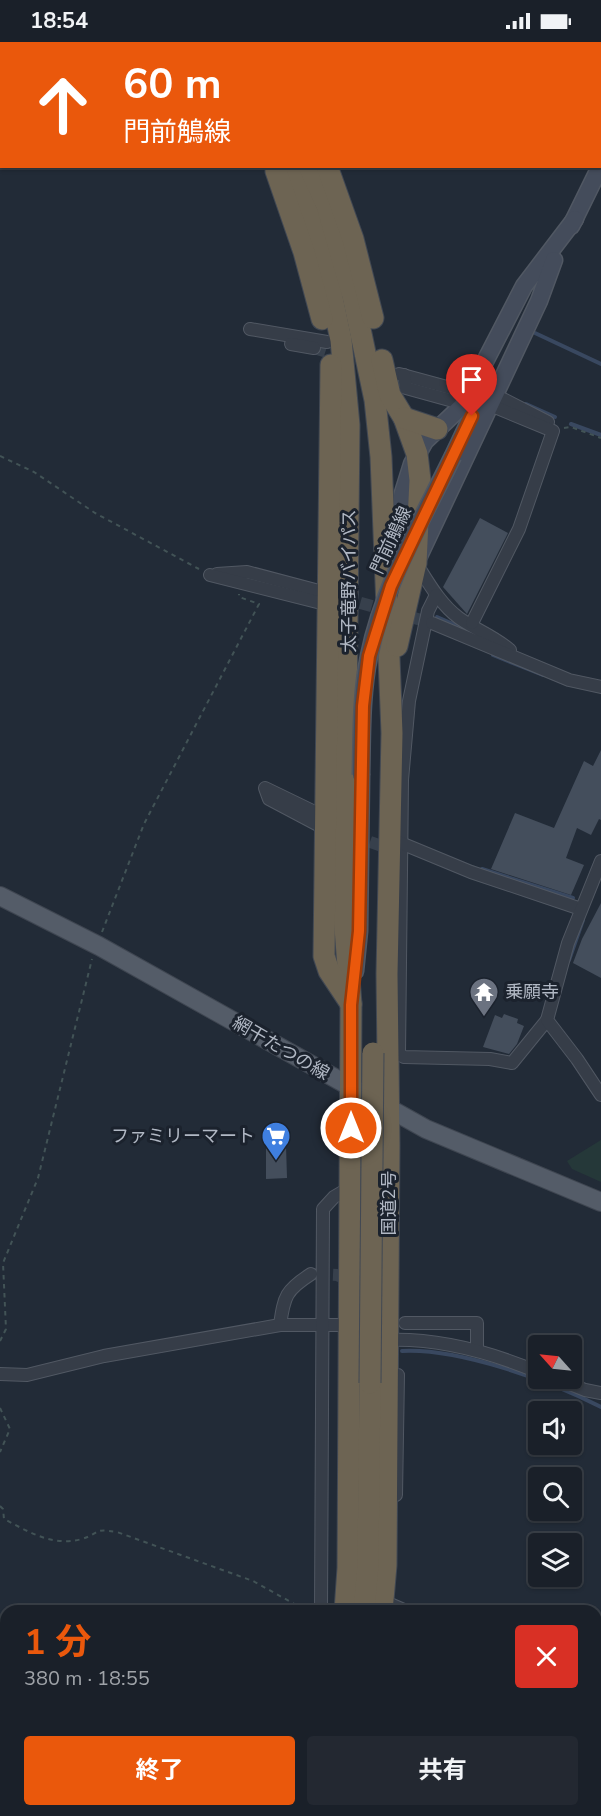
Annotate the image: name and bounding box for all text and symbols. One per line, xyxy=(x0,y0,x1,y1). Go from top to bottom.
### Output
text: 18:54 xyxy=(30,6,88,36)
text: 60 m xyxy=(123,56,222,113)
icon: ahead xyxy=(24,66,102,144)
text: 門前鵤線 xyxy=(123,114,231,151)
pin xyxy=(446,354,497,416)
icon: arrive xyxy=(455,363,488,396)
street label: 門前鵤線 xyxy=(365,502,417,578)
street label: 太子竜野バイパス xyxy=(337,509,361,653)
temple icon: 乗願寺 xyxy=(468,976,500,1018)
place label: 乗願寺 xyxy=(505,980,559,1004)
street label: 網干たつの線 xyxy=(228,1011,334,1085)
position arrow xyxy=(319,1096,383,1160)
supermarket icon: ファミリーマート xyxy=(260,1120,292,1162)
place label: ファミリーマート xyxy=(111,1124,255,1148)
street label: 国道2号 xyxy=(377,1171,401,1235)
north arrow xyxy=(528,1335,582,1389)
map controls xyxy=(528,1335,582,1587)
button: sound xyxy=(528,1401,582,1455)
button: search xyxy=(528,1467,582,1521)
button: layers xyxy=(528,1533,582,1587)
text: 1 分 xyxy=(24,1618,91,1667)
button: close xyxy=(515,1625,578,1688)
text: 380 m · 18:55 xyxy=(24,1665,150,1692)
button: 終了 xyxy=(24,1736,295,1805)
button: 共有 xyxy=(307,1736,578,1805)

